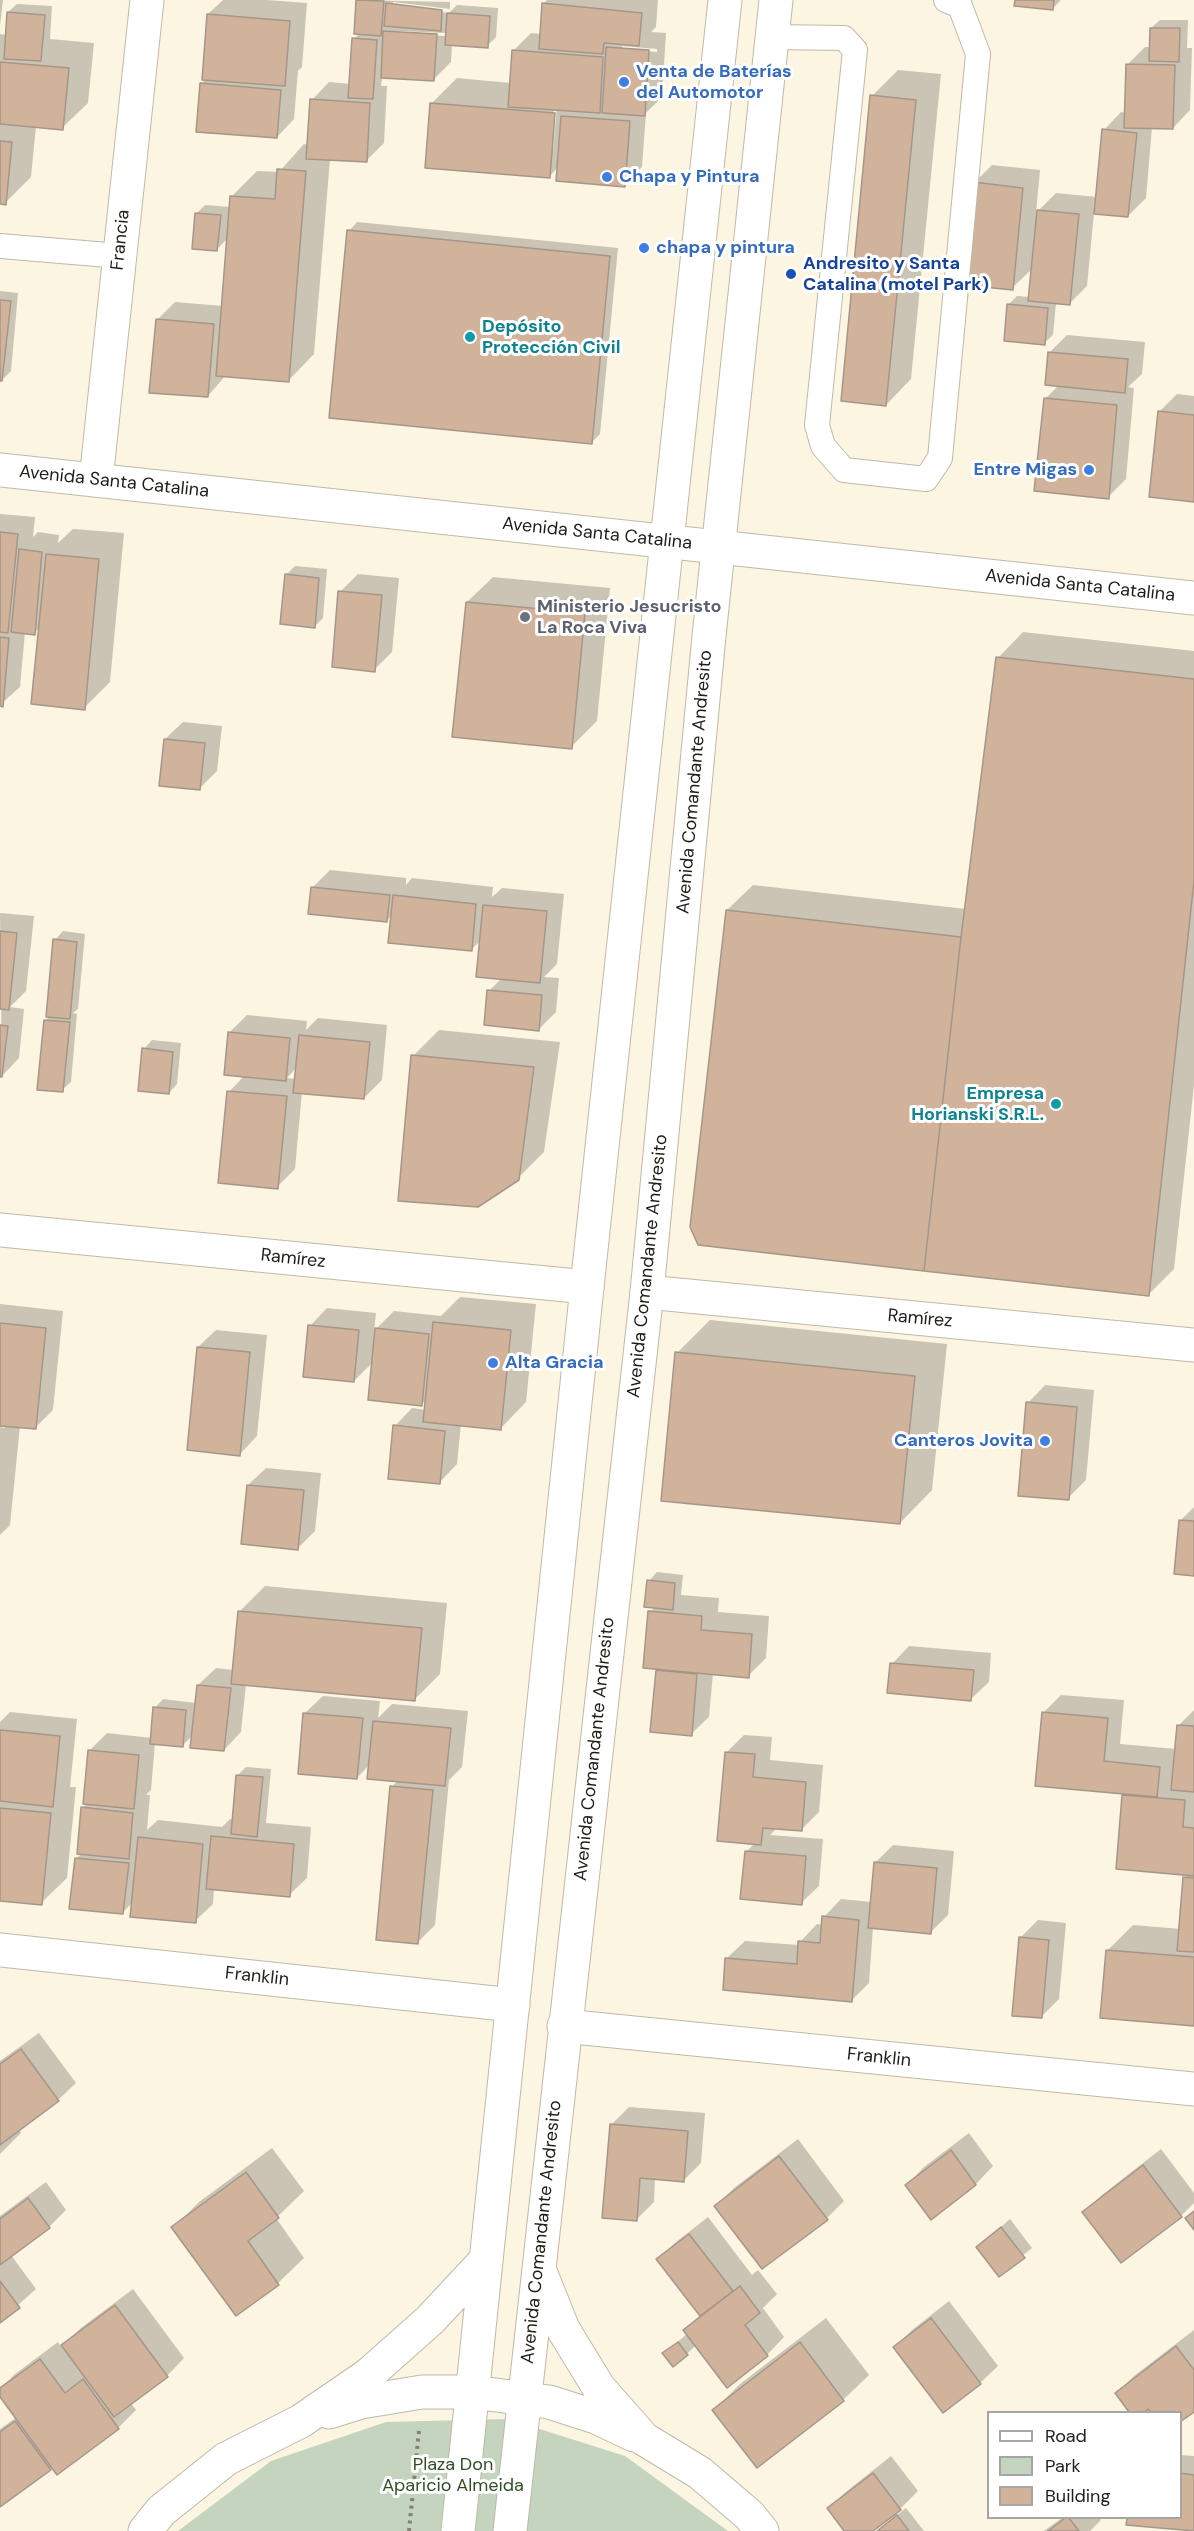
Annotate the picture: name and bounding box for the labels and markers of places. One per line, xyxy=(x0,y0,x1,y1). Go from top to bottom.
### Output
place label: Venta de Baterías del Automotor xyxy=(636,61,792,104)
marker: Venta de Baterías del Automotor xyxy=(617,75,631,89)
place label: Chapa y Pintura xyxy=(619,166,760,188)
marker: Chapa y Pintura xyxy=(600,170,614,184)
place label: chapa y pintura xyxy=(656,237,795,259)
marker: chapa y pintura xyxy=(637,241,651,255)
place label: Andresito y Santa Catalina (motel Park) xyxy=(803,253,989,296)
marker: Andresito y Santa Catalina (motel Park) xyxy=(784,267,798,281)
place label: Depósito Protección Civil xyxy=(482,316,621,358)
marker: Depósito Protección Civil xyxy=(463,330,477,344)
place label: Entre Migas xyxy=(974,459,1077,481)
marker: Entre Migas xyxy=(1082,463,1096,477)
place label: Ministerio Jesucristo La Roca Viva xyxy=(537,596,721,638)
marker: Ministerio Jesucristo La Roca Viva xyxy=(518,610,532,624)
place label: Empresa Horianski S.R.L. xyxy=(911,1083,1044,1126)
marker: Empresa Horianski S.R.L. xyxy=(1049,1097,1063,1111)
place label: Alta Gracia xyxy=(505,1352,603,1374)
marker: Alta Gracia xyxy=(486,1356,500,1370)
place label: Canteros Jovita xyxy=(894,1430,1033,1452)
marker: Canteros Jovita xyxy=(1038,1434,1052,1448)

